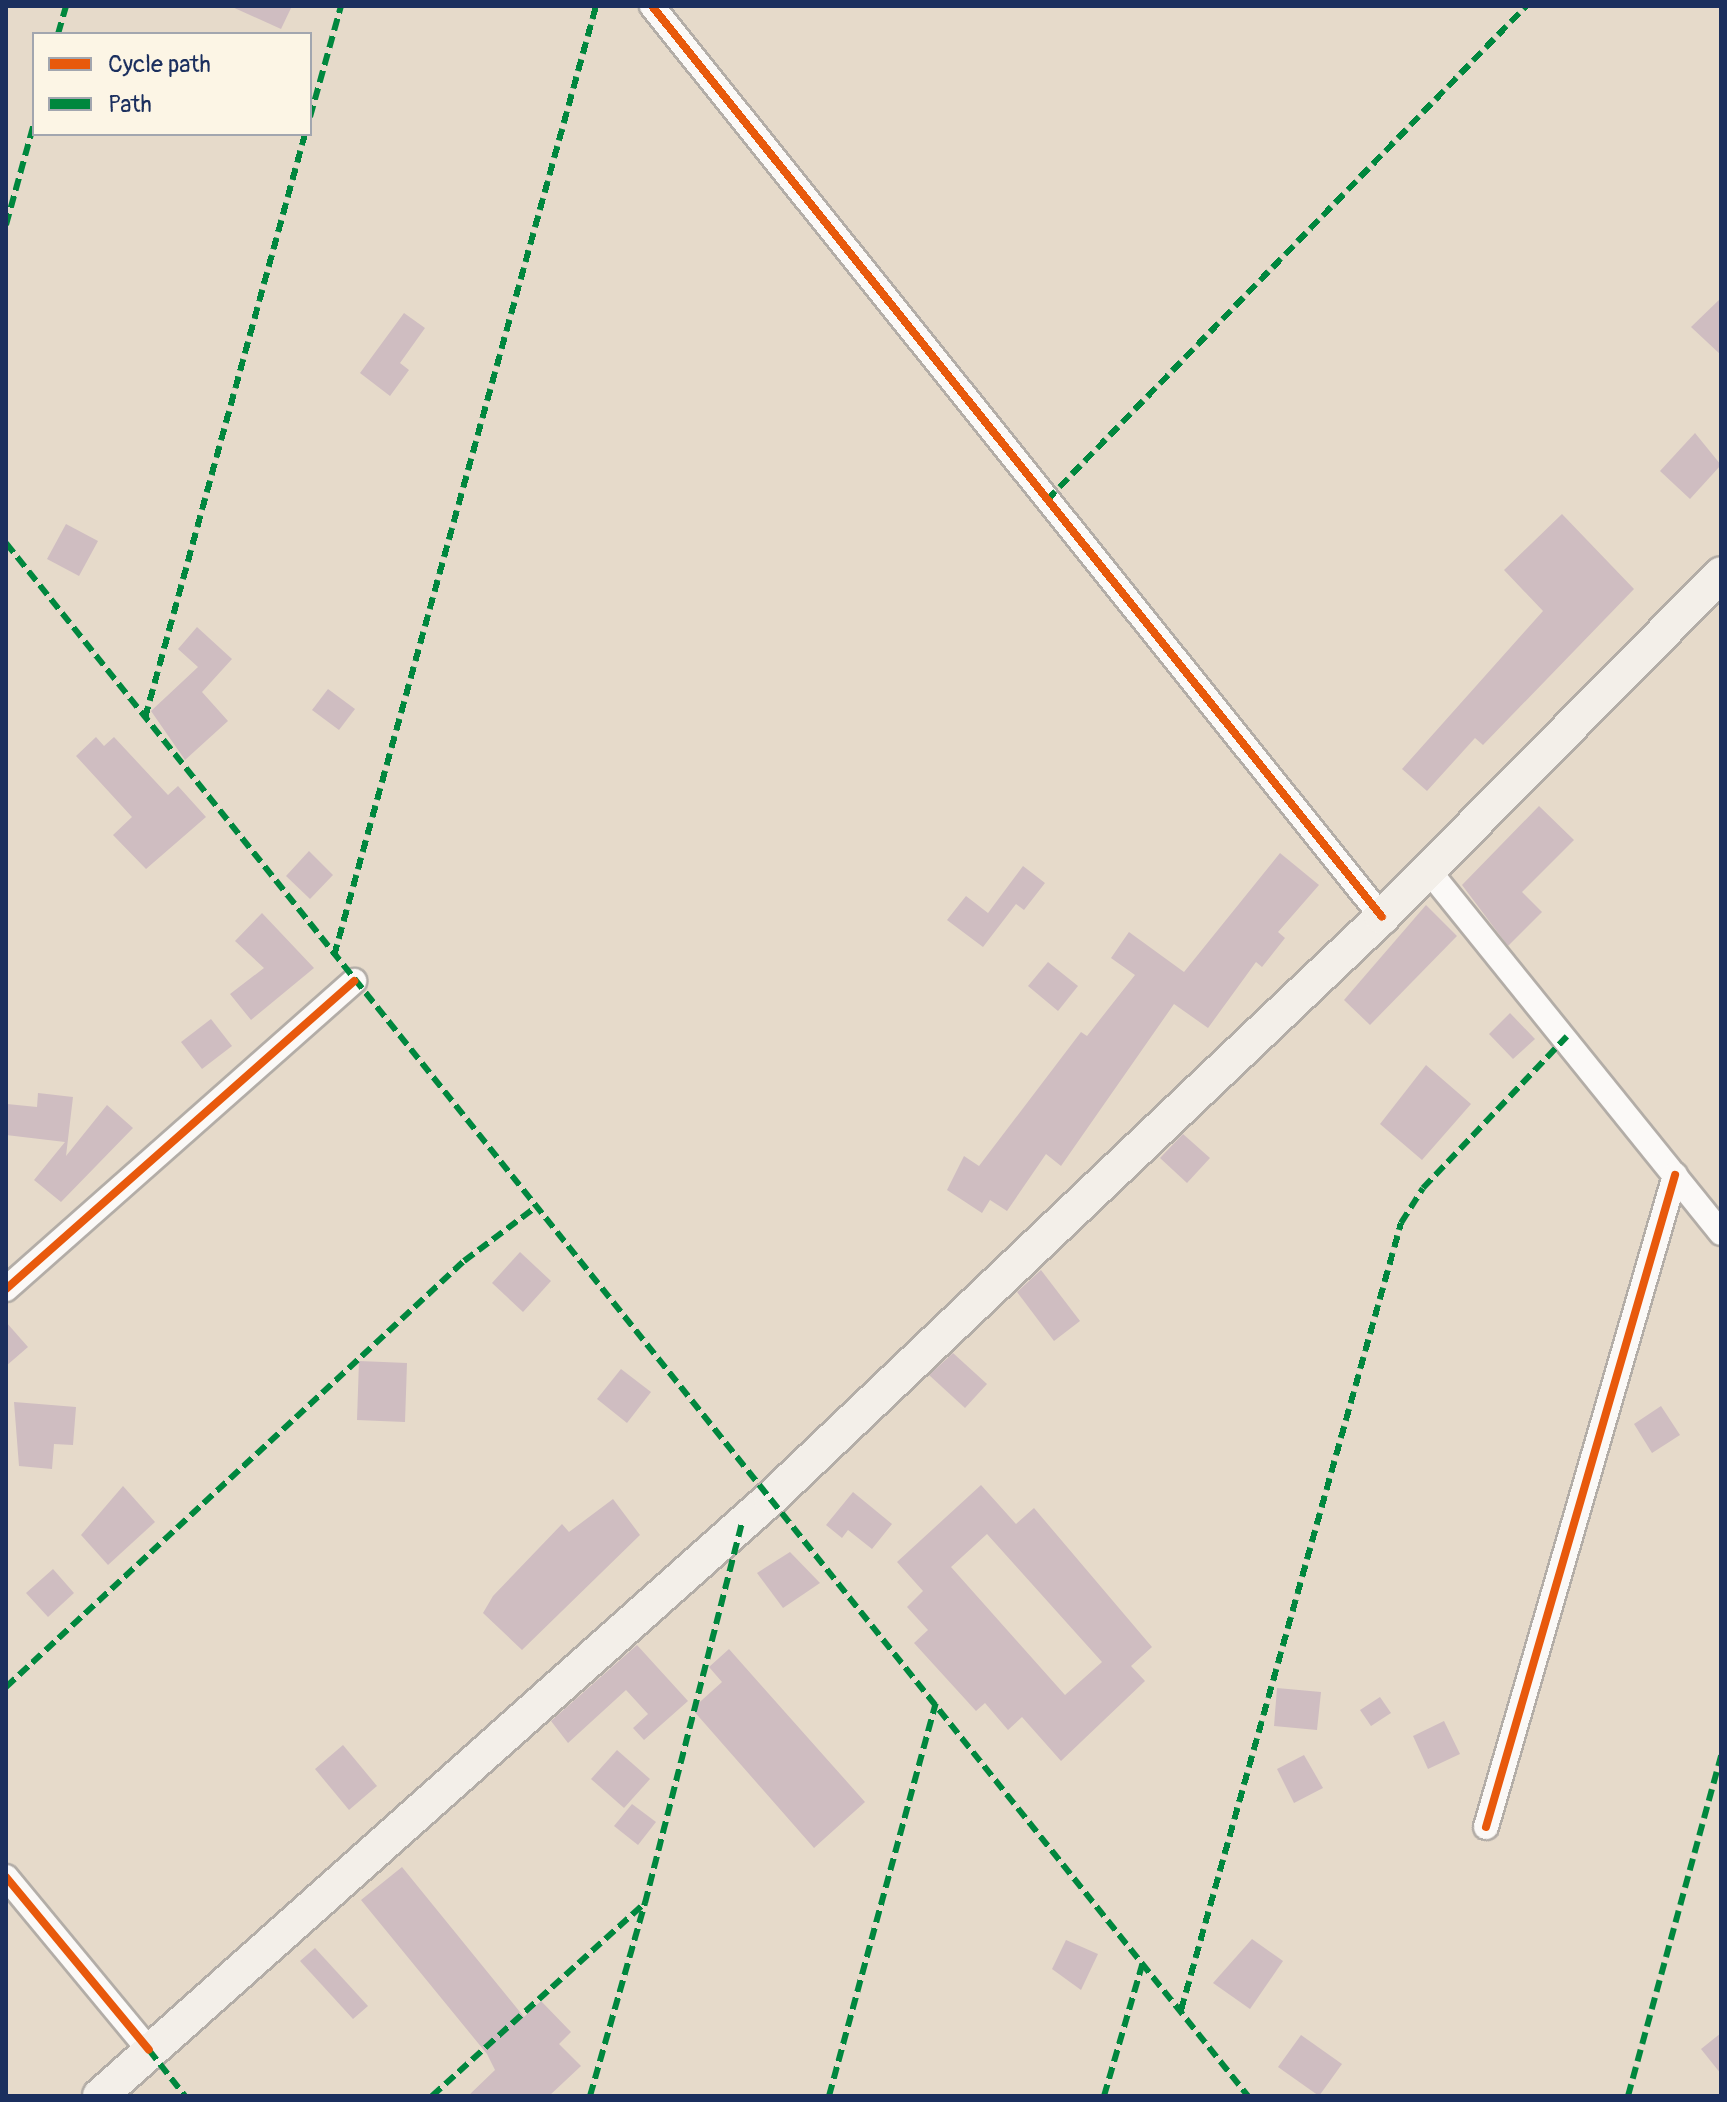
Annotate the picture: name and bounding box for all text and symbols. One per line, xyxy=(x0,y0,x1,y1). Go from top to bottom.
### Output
legend xyxy=(32,32,312,136)
text: Cycle path xyxy=(108,50,211,79)
text: Path xyxy=(108,90,152,119)

